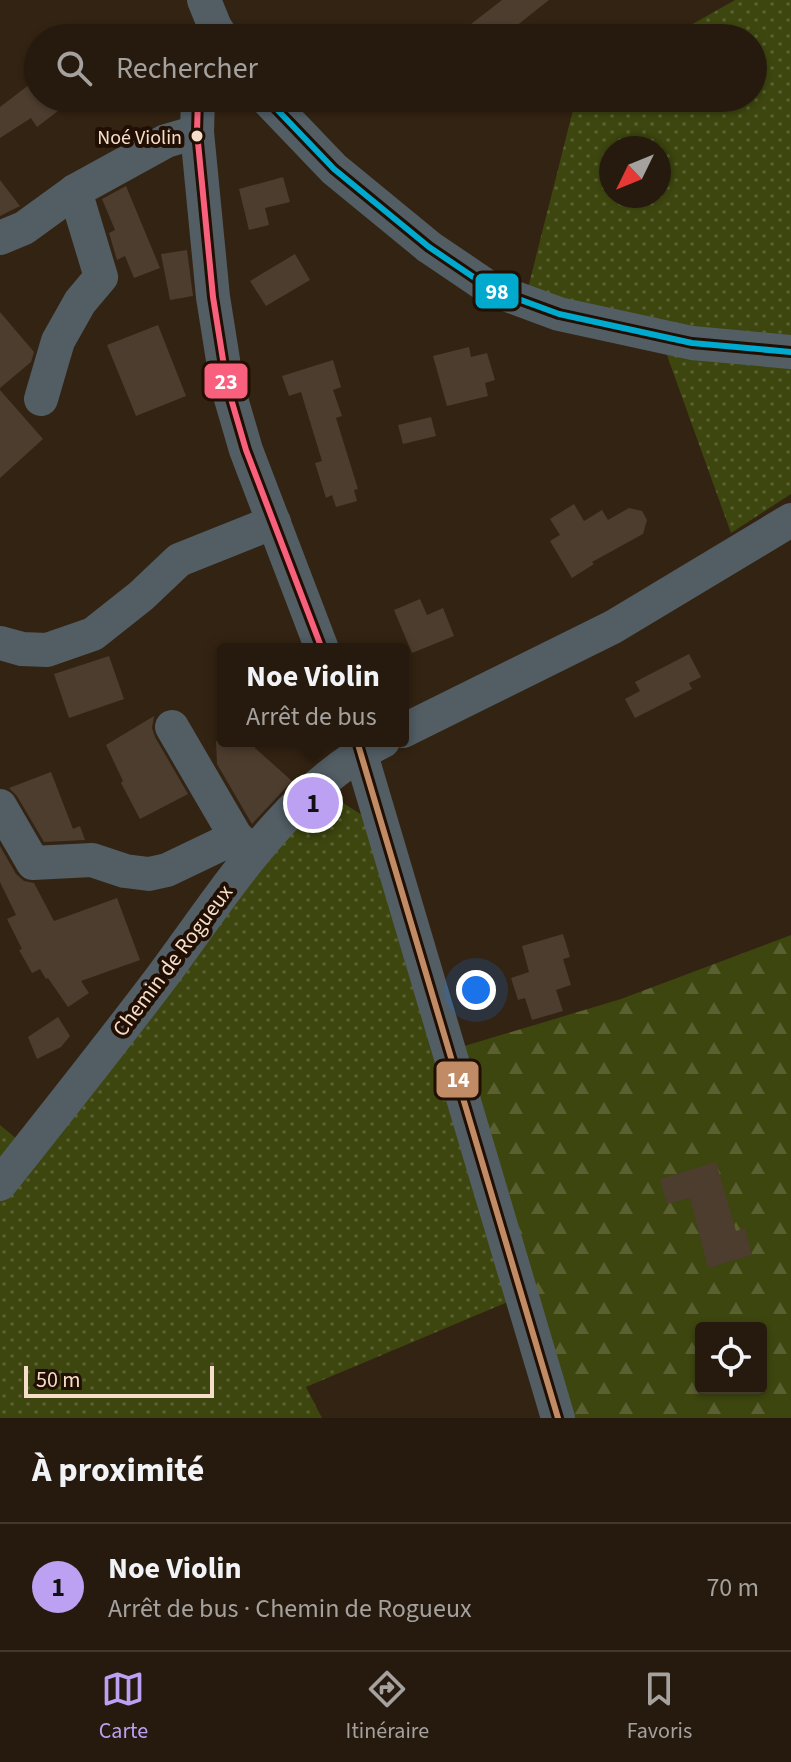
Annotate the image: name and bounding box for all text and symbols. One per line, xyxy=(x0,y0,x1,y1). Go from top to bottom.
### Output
search box xyxy=(24,24,767,112)
icon: search xyxy=(52,46,96,90)
text: Rechercher xyxy=(116,47,258,90)
place label: Noé Violin xyxy=(97,124,182,152)
marker: Noé Violin xyxy=(189,128,205,144)
north arrow xyxy=(599,136,671,208)
line badge: 98 xyxy=(474,272,520,310)
text: 98 xyxy=(485,276,509,308)
line badge: 23 xyxy=(203,362,249,400)
text: 23 xyxy=(214,366,238,398)
popup xyxy=(217,643,409,747)
text: Noe Violin xyxy=(246,655,380,698)
text: Arrêt de bus xyxy=(246,698,377,735)
pin: 1 xyxy=(287,773,339,833)
street label: Chemin de Rogueux xyxy=(105,878,241,1043)
your location xyxy=(456,970,496,1010)
line badge: 14 xyxy=(435,1060,480,1099)
text: 14 xyxy=(446,1064,470,1096)
map controls xyxy=(695,1322,767,1394)
button: locate xyxy=(695,1322,767,1394)
scale bar xyxy=(24,1362,214,1398)
text: 50 m xyxy=(36,1364,81,1396)
text: À proximité xyxy=(32,1446,204,1495)
text: Noe Violin xyxy=(108,1547,242,1590)
text: 1 xyxy=(51,1569,65,1606)
text: 70 m xyxy=(706,1569,759,1606)
text: Arrêt de bus · Chemin de Rogueux xyxy=(108,1590,472,1627)
tab: Carte xyxy=(99,1667,148,1747)
tab: Itinéraire xyxy=(346,1667,429,1747)
tab: Favoris xyxy=(627,1667,692,1747)

